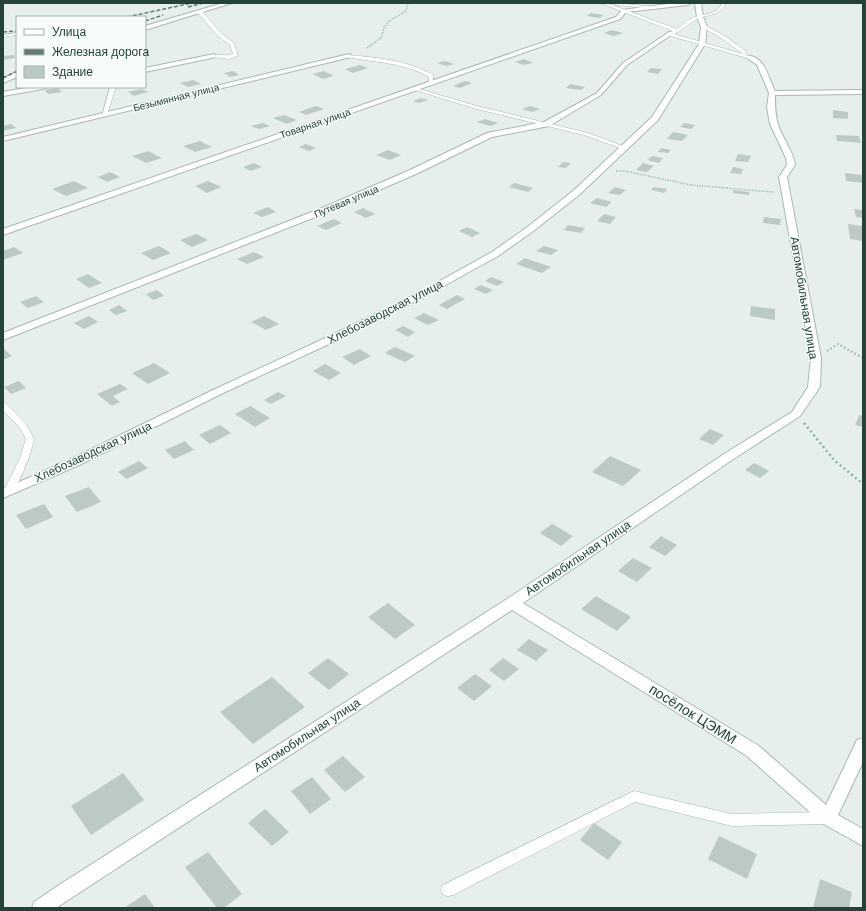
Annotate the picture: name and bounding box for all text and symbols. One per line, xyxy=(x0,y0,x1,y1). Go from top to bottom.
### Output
legend xyxy=(16,16,146,88)
text: Улица xyxy=(52,25,86,39)
text: Железная дорога xyxy=(52,45,149,59)
text: Здание xyxy=(52,65,93,79)
street label: Безымянная улица xyxy=(132,81,221,113)
street label: Товарная улица xyxy=(278,106,352,141)
street label: Путевая улица xyxy=(312,183,380,220)
street label: Автомобильная улица xyxy=(787,236,821,361)
street label: Хлебозаводская улица xyxy=(325,277,445,347)
street label: Хлебозаводская улица xyxy=(32,419,154,485)
street label: Автомобильная улица xyxy=(523,517,634,598)
street label: посёлок ЦЭММ xyxy=(646,681,740,747)
street label: Автомобильная улица xyxy=(251,695,363,775)

